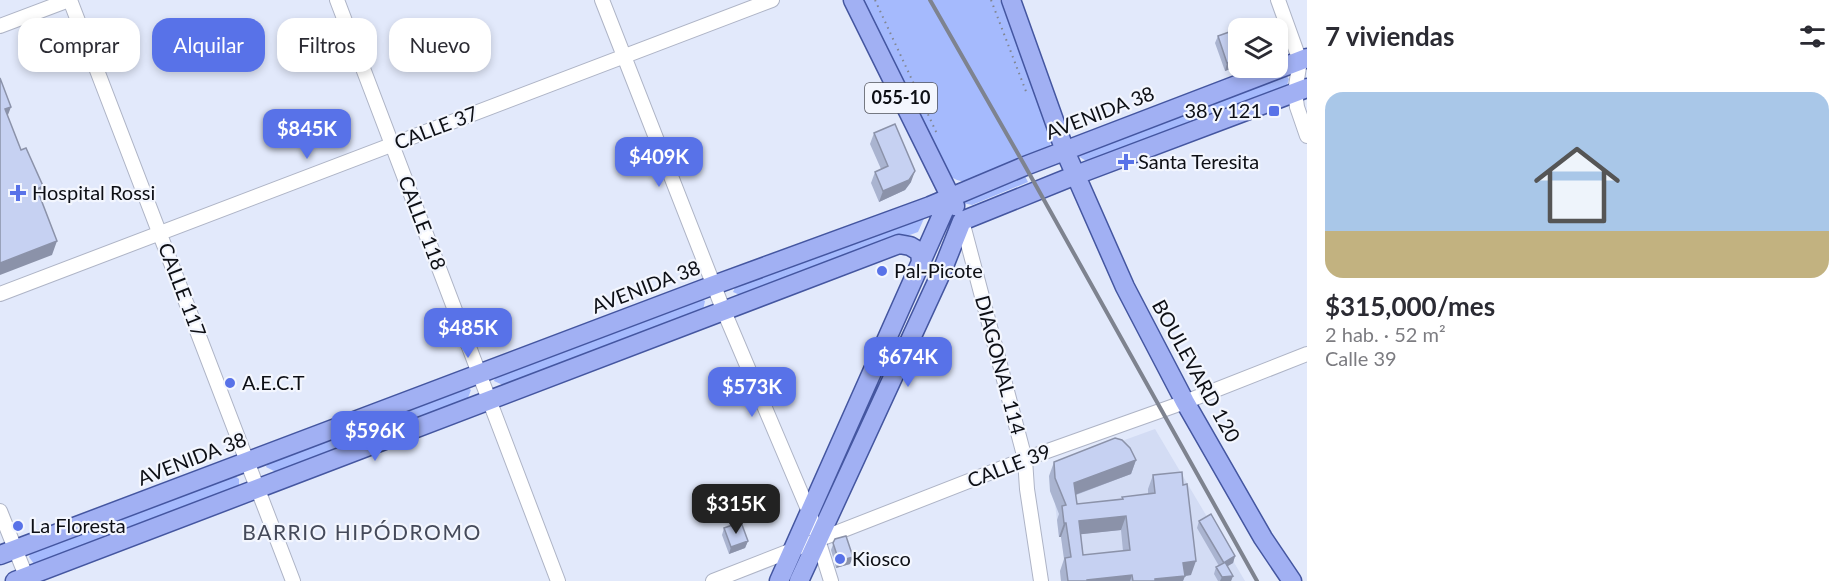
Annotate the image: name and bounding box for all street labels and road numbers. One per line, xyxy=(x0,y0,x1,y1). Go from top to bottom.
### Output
street label: AVENIDA 38 xyxy=(1042,80,1157,144)
road number: 055-10 xyxy=(865,83,937,113)
street label: CALLE 37 xyxy=(391,100,481,154)
street label: CALLE 118 xyxy=(394,172,452,273)
street label: CALLE 117 xyxy=(154,239,212,340)
street label: AVENIDA 38 xyxy=(588,254,703,318)
street label: DIAGONAL 114 xyxy=(971,293,1031,437)
street label: BOULEVARD 120 xyxy=(1148,295,1246,446)
street label: AVENIDA 38 xyxy=(134,426,249,490)
street label: CALLE 39 xyxy=(964,438,1054,492)

